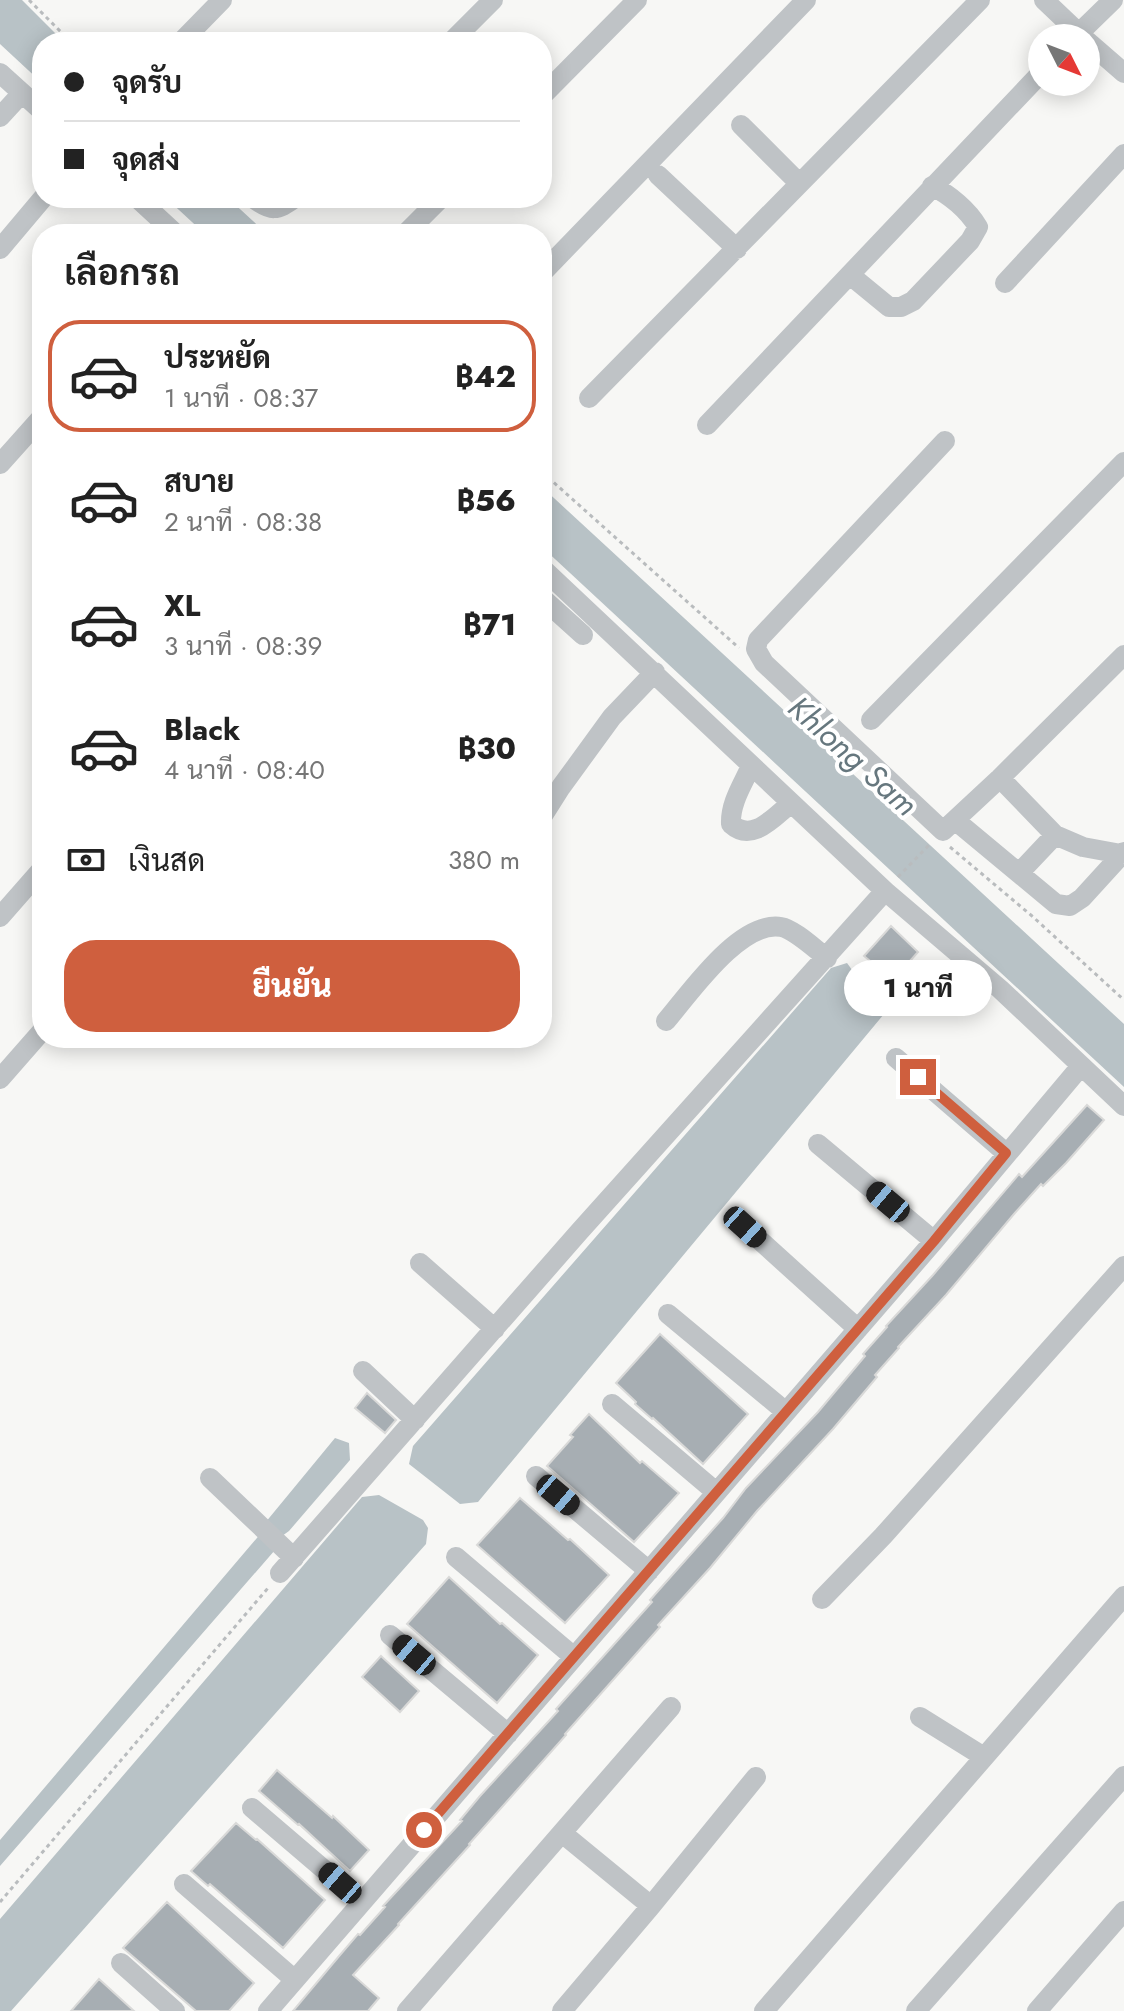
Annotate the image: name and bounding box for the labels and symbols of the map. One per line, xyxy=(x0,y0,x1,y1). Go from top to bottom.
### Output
north arrow xyxy=(1028,24,1100,96)
water label: Khlong Sam xyxy=(778,685,928,827)
callout: 1 นาที xyxy=(844,961,992,1017)
route end xyxy=(900,1059,936,1095)
car xyxy=(862,1177,914,1227)
car xyxy=(719,1202,771,1252)
car xyxy=(532,1470,584,1520)
car xyxy=(388,1630,440,1680)
route start xyxy=(406,1812,442,1848)
car xyxy=(314,1858,366,1908)

